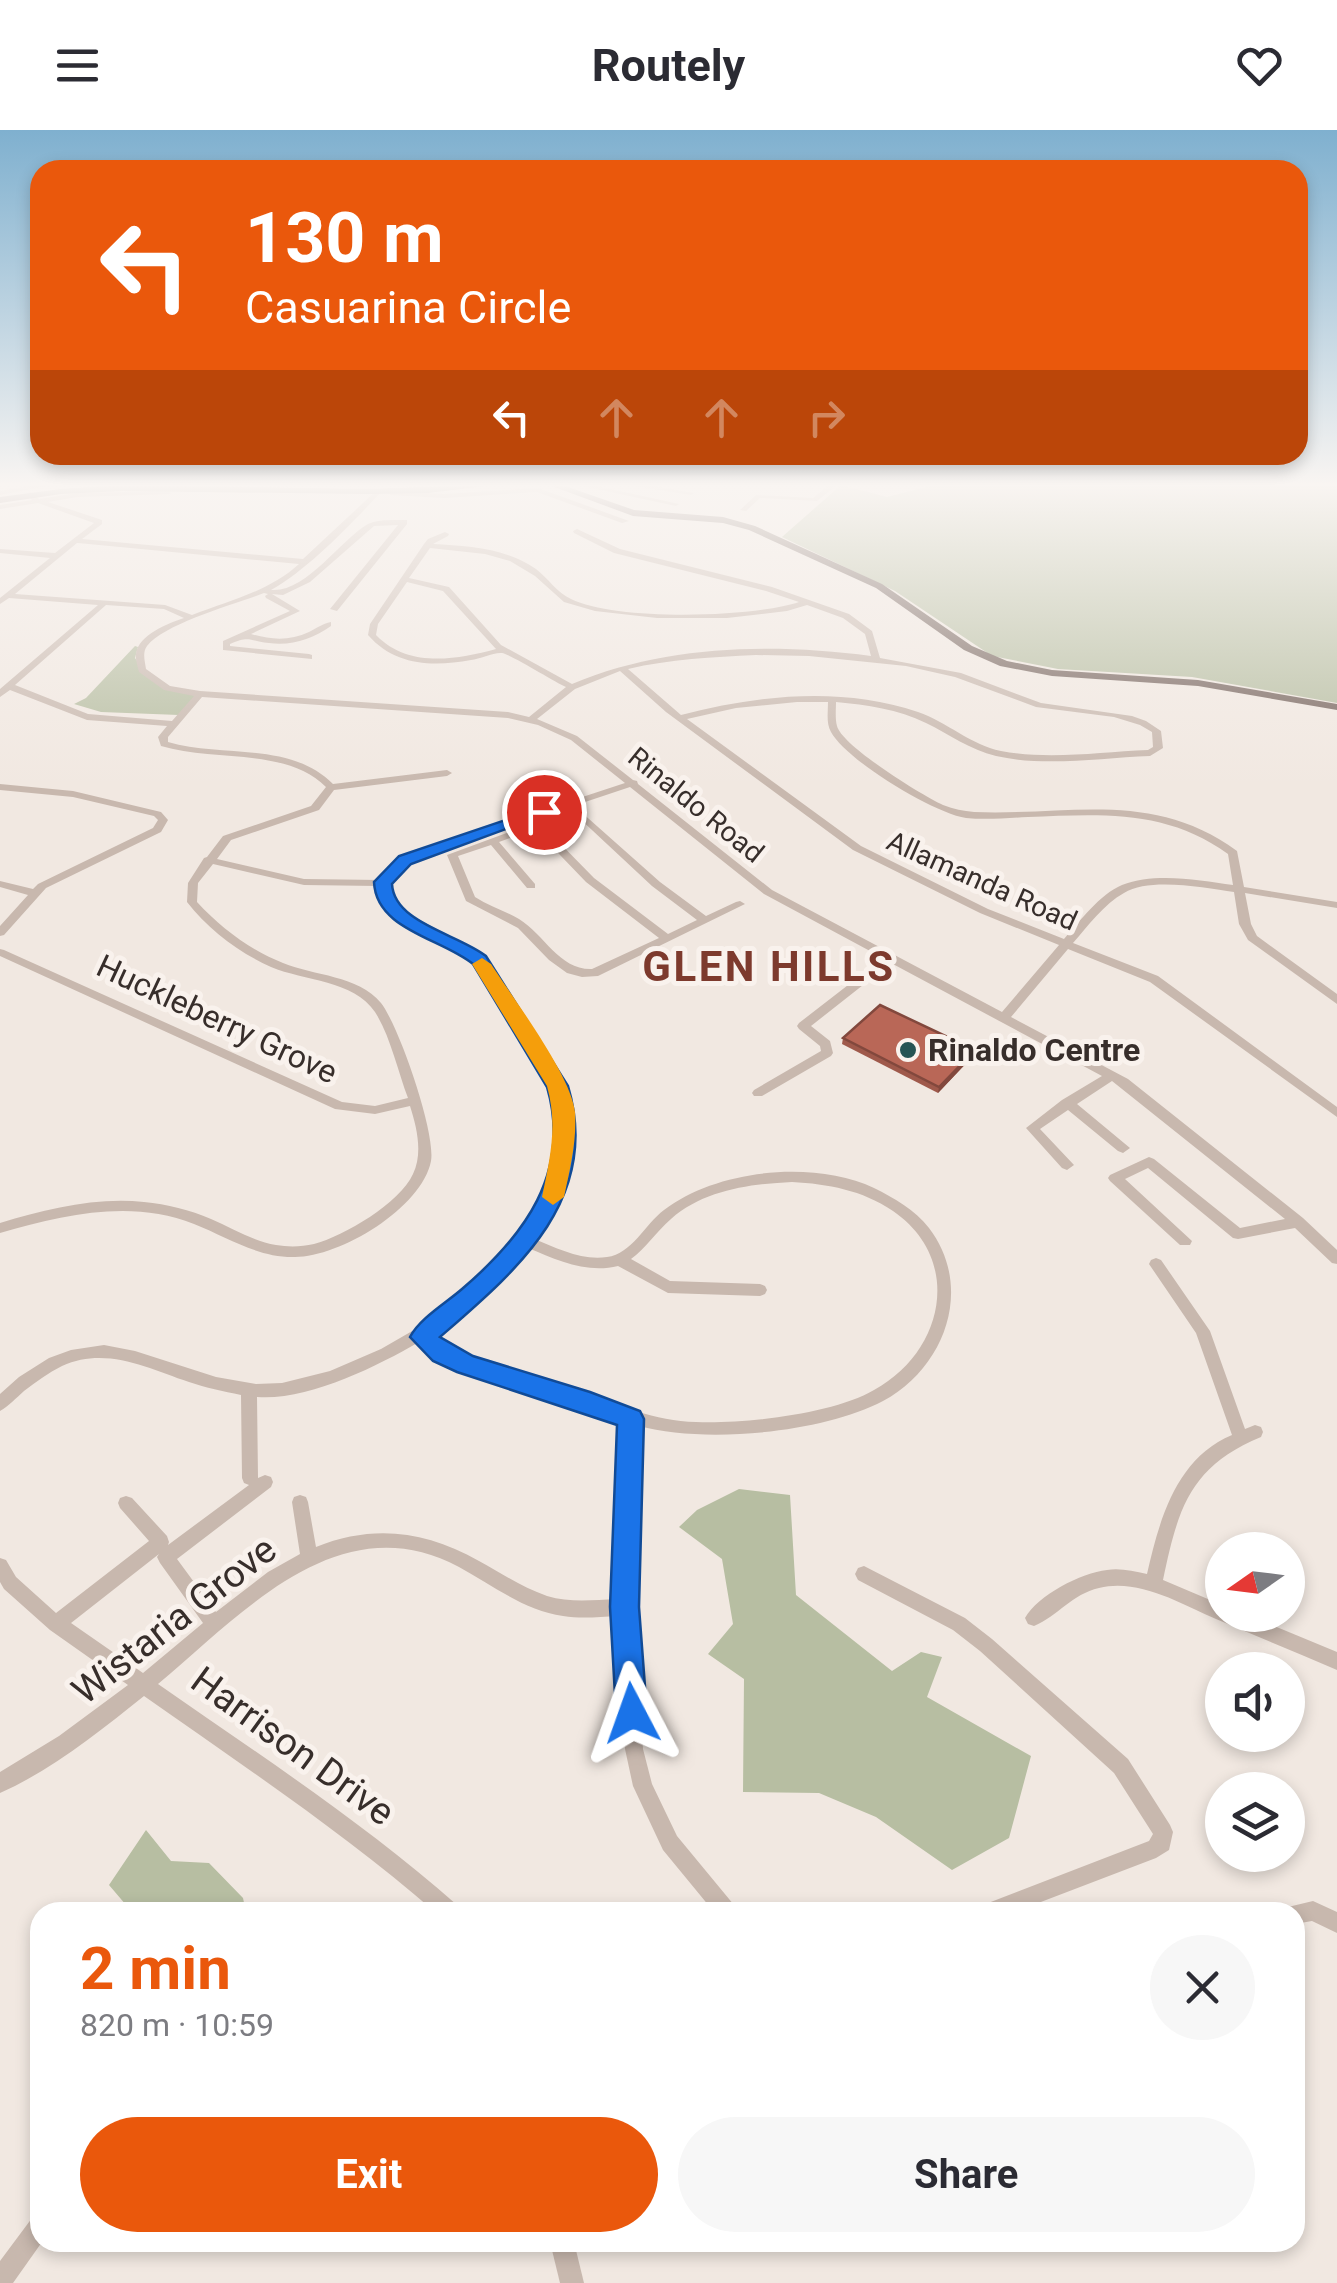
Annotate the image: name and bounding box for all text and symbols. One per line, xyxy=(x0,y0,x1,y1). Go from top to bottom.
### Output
icon: menu xyxy=(50,38,105,93)
icon: heart xyxy=(1232,38,1287,93)
text: Routely xyxy=(592,39,745,92)
text: 130 m xyxy=(245,197,444,279)
icon: left xyxy=(80,200,210,330)
text: Casuarina Circle xyxy=(245,281,571,334)
icon: left xyxy=(484,390,539,445)
icon: ahead xyxy=(589,390,644,445)
icon: ahead xyxy=(694,390,749,445)
icon: right xyxy=(799,390,854,445)
street label: Rinaldo Road xyxy=(622,740,770,870)
pin xyxy=(502,770,587,855)
icon: arrive xyxy=(517,785,572,840)
street label: Allamanda Road xyxy=(882,824,1082,938)
district label: GLEN HILLS xyxy=(642,942,896,991)
street label: Huckleberry Grove xyxy=(91,947,343,1091)
place label: Rinaldo Centre xyxy=(928,1031,1140,1069)
marker: Rinaldo Centre xyxy=(897,1039,919,1061)
street label: Wistaria Grove xyxy=(64,1527,284,1713)
north arrow xyxy=(1205,1532,1305,1632)
map controls xyxy=(1205,1532,1305,1872)
button: sound xyxy=(1205,1652,1305,1752)
street label: Harrison Drive xyxy=(183,1658,403,1834)
position arrow xyxy=(580,1661,684,1765)
button: layers xyxy=(1205,1772,1305,1872)
text: 2 min xyxy=(80,1933,231,2004)
button: close xyxy=(1150,1935,1255,2040)
text: 820 m · 10:59 xyxy=(80,2006,274,2044)
button: Exit xyxy=(80,2117,658,2232)
button: Share xyxy=(678,2117,1255,2232)

